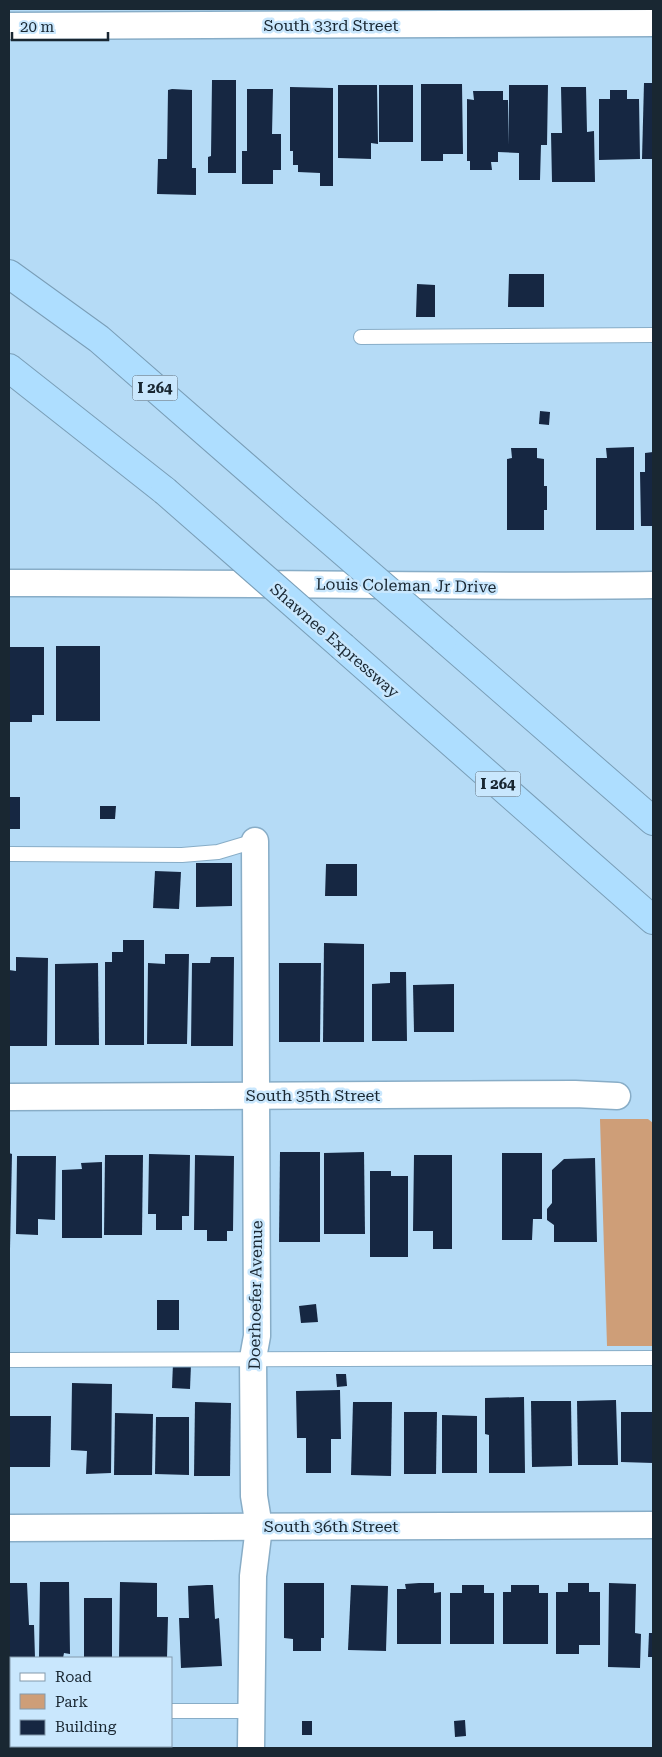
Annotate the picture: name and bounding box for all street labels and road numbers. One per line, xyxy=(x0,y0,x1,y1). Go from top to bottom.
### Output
street label: South 33rd Street xyxy=(264,16,398,35)
road number: I 264 xyxy=(132,376,178,400)
street label: Louis Coleman Jr Drive xyxy=(316,574,497,597)
street label: Shawnee Expressway xyxy=(266,579,403,702)
road number: I 264 xyxy=(476,772,520,796)
street label: South 35th Street xyxy=(246,1086,380,1105)
street label: Doerhoefer Avenue xyxy=(245,1220,266,1370)
street label: South 36th Street xyxy=(264,1517,398,1536)

